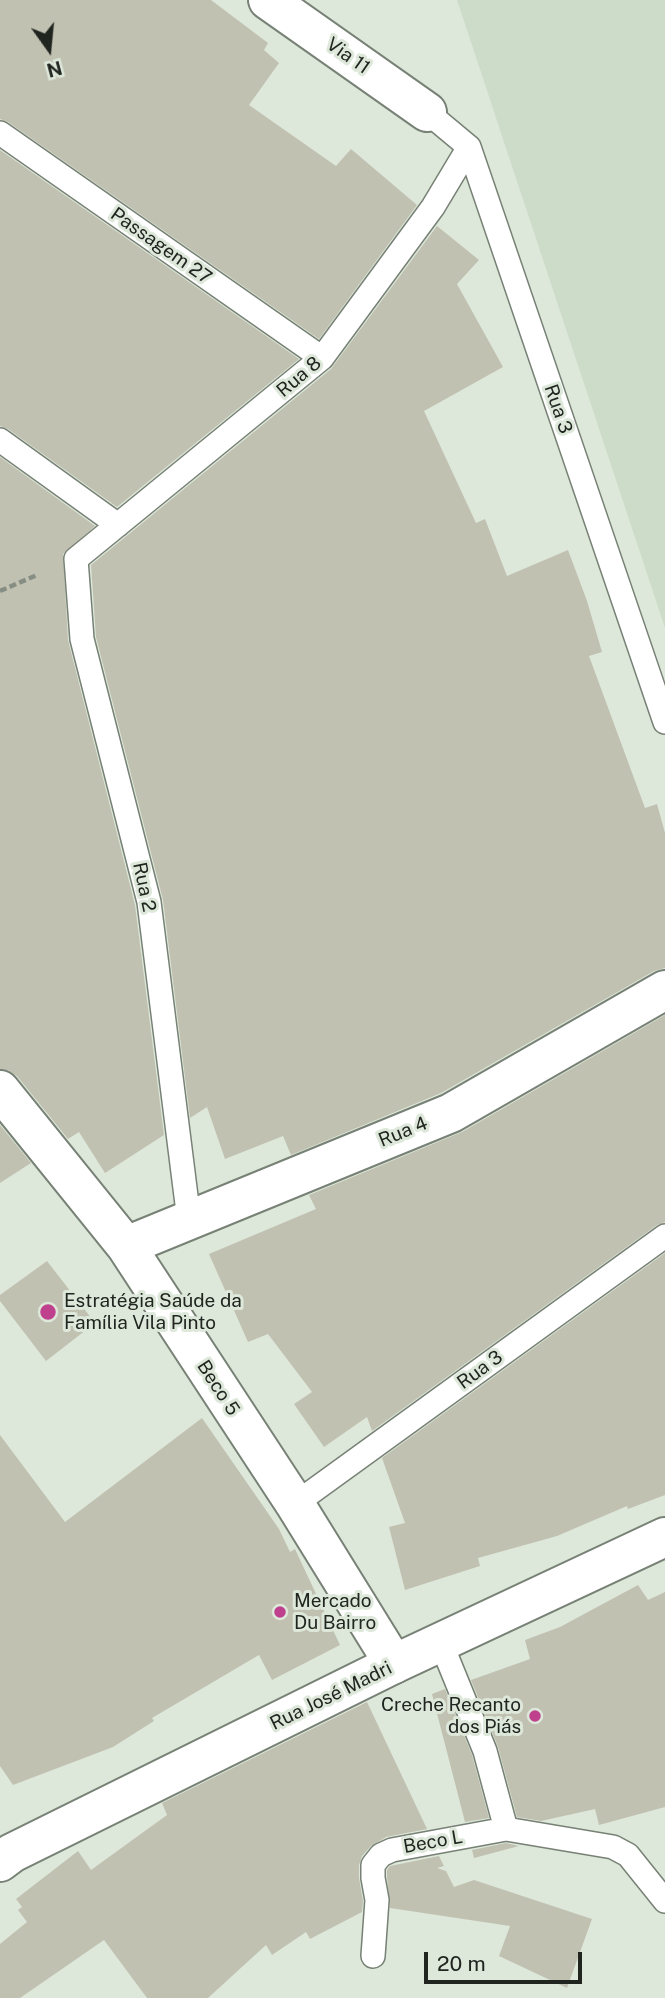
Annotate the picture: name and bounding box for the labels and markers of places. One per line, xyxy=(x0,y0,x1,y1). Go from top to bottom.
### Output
place label: Estratégia Saúde da Família Vila Pinto xyxy=(64,1290,242,1334)
marker: Estratégia Saúde da Família Vila Pinto xyxy=(38,1302,58,1322)
place label: Mercado Du Bairro xyxy=(294,1590,376,1634)
marker: Mercado Du Bairro xyxy=(272,1604,288,1620)
place label: Creche Recanto dos Piás xyxy=(381,1694,521,1738)
marker: Creche Recanto dos Piás xyxy=(527,1708,543,1724)

